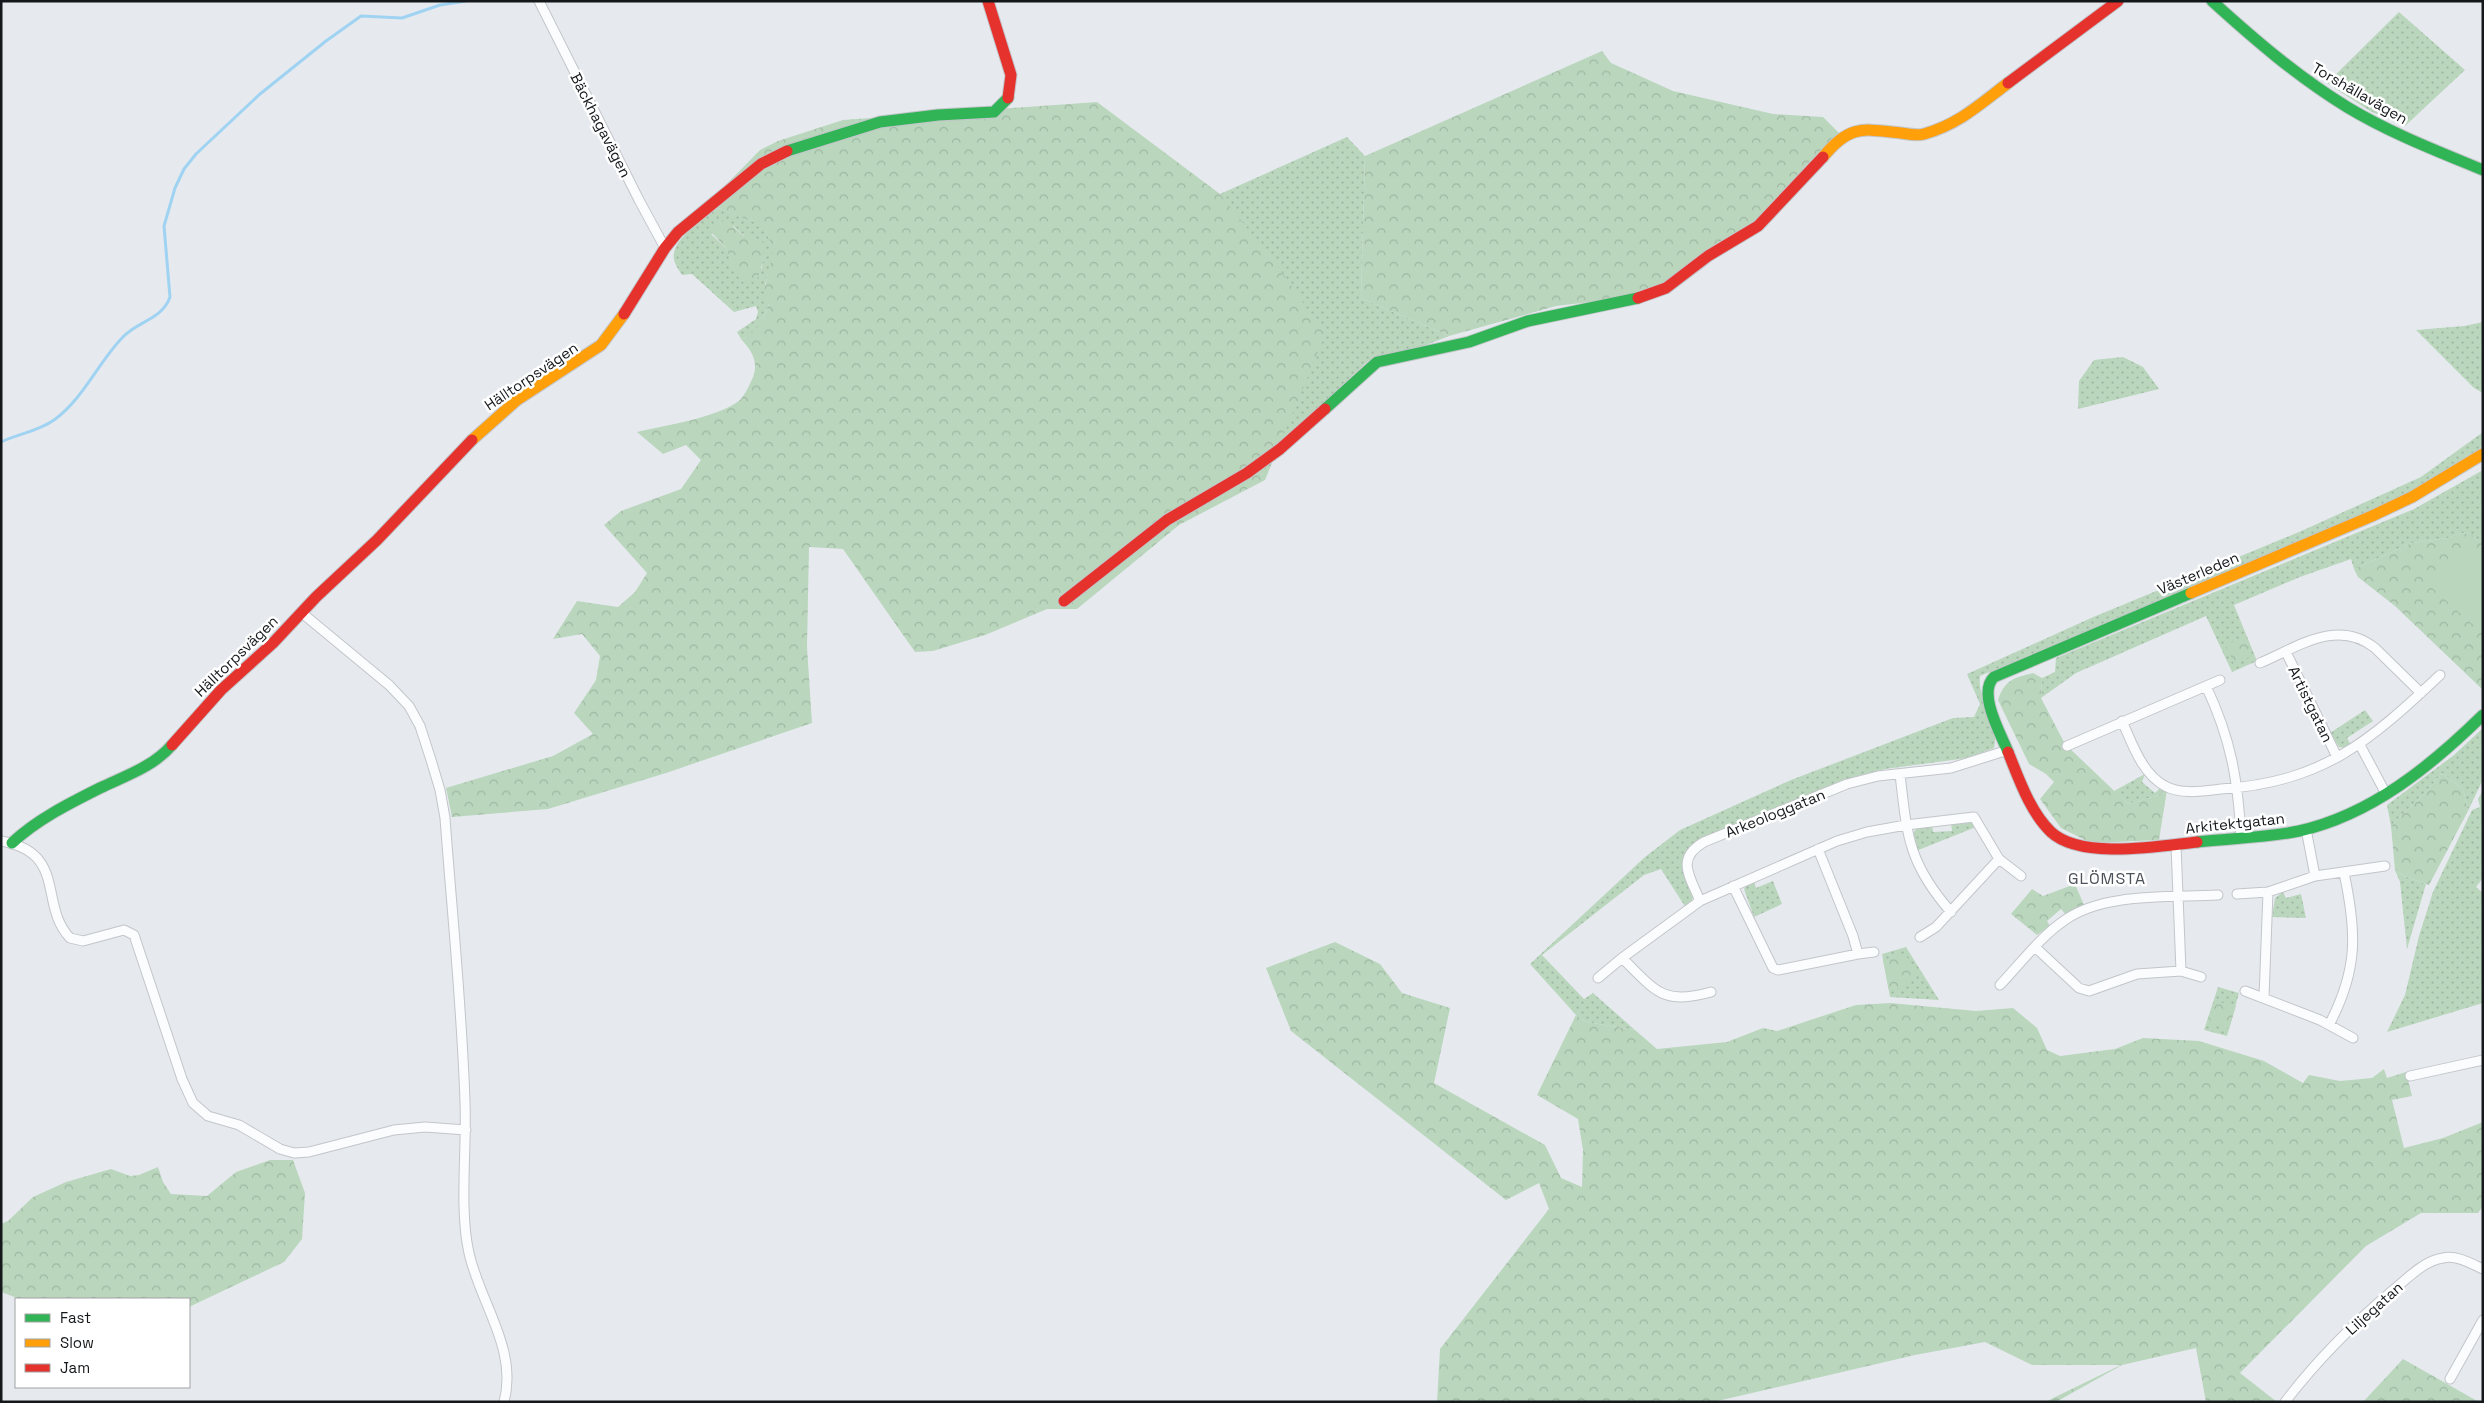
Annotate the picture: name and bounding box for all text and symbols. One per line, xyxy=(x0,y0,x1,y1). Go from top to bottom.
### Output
street label: Torshällavägen xyxy=(2309,58,2411,128)
street label: Bäckhagavägen xyxy=(566,70,636,180)
street label: Hälltorpsvägen xyxy=(481,338,581,414)
street label: Västerleden xyxy=(2154,547,2242,599)
street label: Hälltorpsvägen xyxy=(190,611,282,701)
street label: Artistgatan xyxy=(2284,663,2338,745)
street label: Arkeologgatan xyxy=(1722,784,1828,842)
street label: Arkitektgatan xyxy=(2185,808,2285,838)
district label: GLÖMSTA xyxy=(2068,868,2146,889)
street label: Liljegatan xyxy=(2341,1277,2407,1339)
legend xyxy=(15,1298,190,1388)
text: Fast xyxy=(60,1308,91,1327)
text: Slow xyxy=(60,1333,94,1352)
text: Jam xyxy=(60,1358,90,1377)

